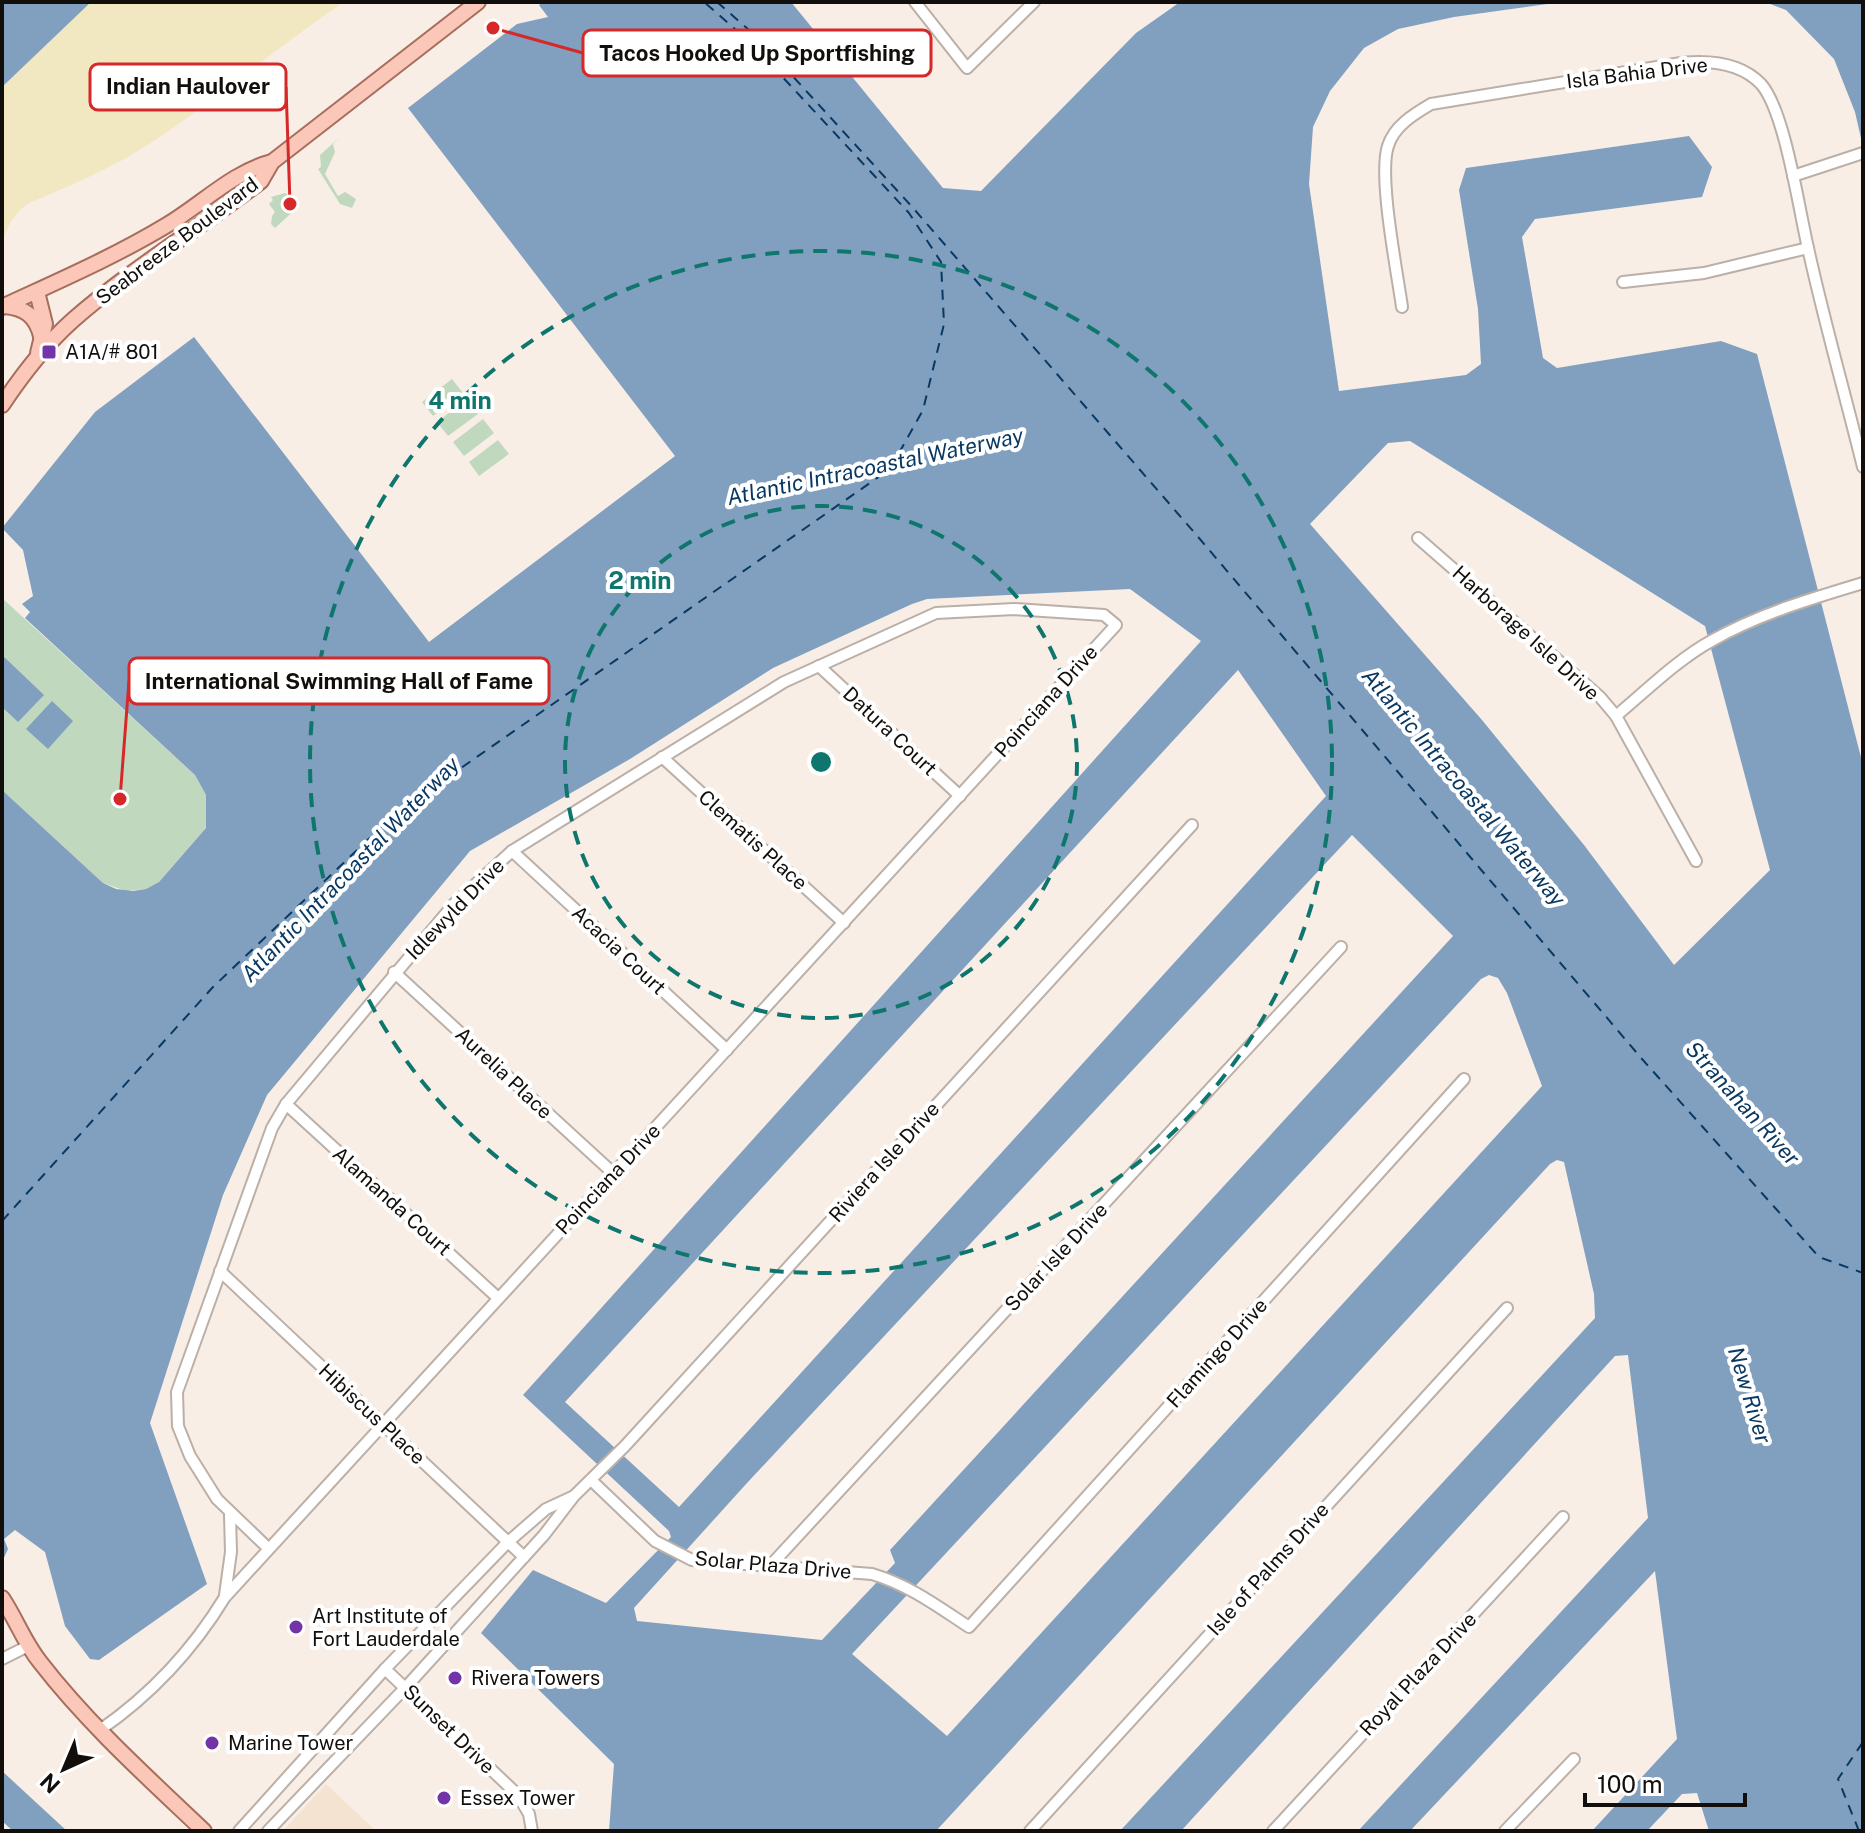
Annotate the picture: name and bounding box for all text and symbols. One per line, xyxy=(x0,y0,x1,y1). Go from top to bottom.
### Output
callout: Tacos Hooked Up Sportfishing xyxy=(583,30,931,76)
text: Tacos Hooked Up Sportfishing xyxy=(599,40,915,66)
street label: Isla Bahia Drive xyxy=(1565,52,1709,94)
callout: Indian Haulover xyxy=(90,64,286,110)
text: Indian Haulover xyxy=(106,73,270,99)
street label: Seabreeze Boulevard xyxy=(91,172,263,310)
place label: A1A/# 801 xyxy=(65,340,159,364)
marker: A1A/# 801 xyxy=(40,343,58,361)
text: 4 min xyxy=(428,386,492,414)
water label: Atlantic Intracoastal Waterway xyxy=(725,422,1026,510)
street label: Harborage Isle Drive xyxy=(1448,561,1604,705)
text: 2 min xyxy=(609,566,671,594)
street label: Poinciana Drive xyxy=(989,640,1103,762)
callout: International Swimming Hall of Fame xyxy=(129,658,549,704)
water label: Atlantic Intracoastal Waterway xyxy=(1357,663,1572,912)
text: International Swimming Hall of Fame xyxy=(145,668,533,694)
street label: Datura Court xyxy=(838,682,942,780)
centre of rings xyxy=(807,748,835,776)
water label: Atlantic Intracoastal Waterway xyxy=(236,751,465,987)
street label: Clematis Place xyxy=(694,785,812,895)
street label: Idlewyld Drive xyxy=(401,854,509,964)
street label: Acacia Court xyxy=(567,901,671,999)
street label: Aurelia Place xyxy=(451,1022,557,1124)
water label: Stranahan River xyxy=(1681,1036,1806,1171)
street label: Riviera Isle Drive xyxy=(824,1097,944,1227)
street label: Poinciana Drive xyxy=(551,1119,665,1239)
street label: Alamanda Court xyxy=(328,1142,456,1260)
street label: Solar Isle Drive xyxy=(1000,1198,1112,1316)
street label: Flamingo Drive xyxy=(1162,1293,1272,1413)
water label: New River xyxy=(1723,1344,1777,1447)
street label: Hibiscus Place xyxy=(314,1359,430,1469)
street label: Isle of Palms Drive xyxy=(1202,1498,1334,1640)
street label: Solar Plaza Drive xyxy=(693,1546,853,1584)
place label: Art Institute of Fort Lauderdale xyxy=(312,1604,460,1651)
street label: Royal Plaza Drive xyxy=(1355,1607,1481,1741)
marker: Art Institute of Fort Lauderdale xyxy=(287,1618,305,1636)
place label: Rivera Towers xyxy=(471,1666,600,1690)
marker: Rivera Towers xyxy=(446,1669,464,1687)
street label: Sunset Drive xyxy=(398,1679,500,1779)
north arrow xyxy=(24,1729,104,1809)
place label: Marine Tower xyxy=(228,1731,354,1755)
marker: Marine Tower xyxy=(203,1734,221,1752)
scale bar xyxy=(1585,1757,1745,1807)
text: N xyxy=(35,1768,65,1799)
text: 100 m xyxy=(1597,1770,1663,1798)
place label: Essex Tower xyxy=(460,1786,576,1810)
marker: Essex Tower xyxy=(435,1789,453,1807)

